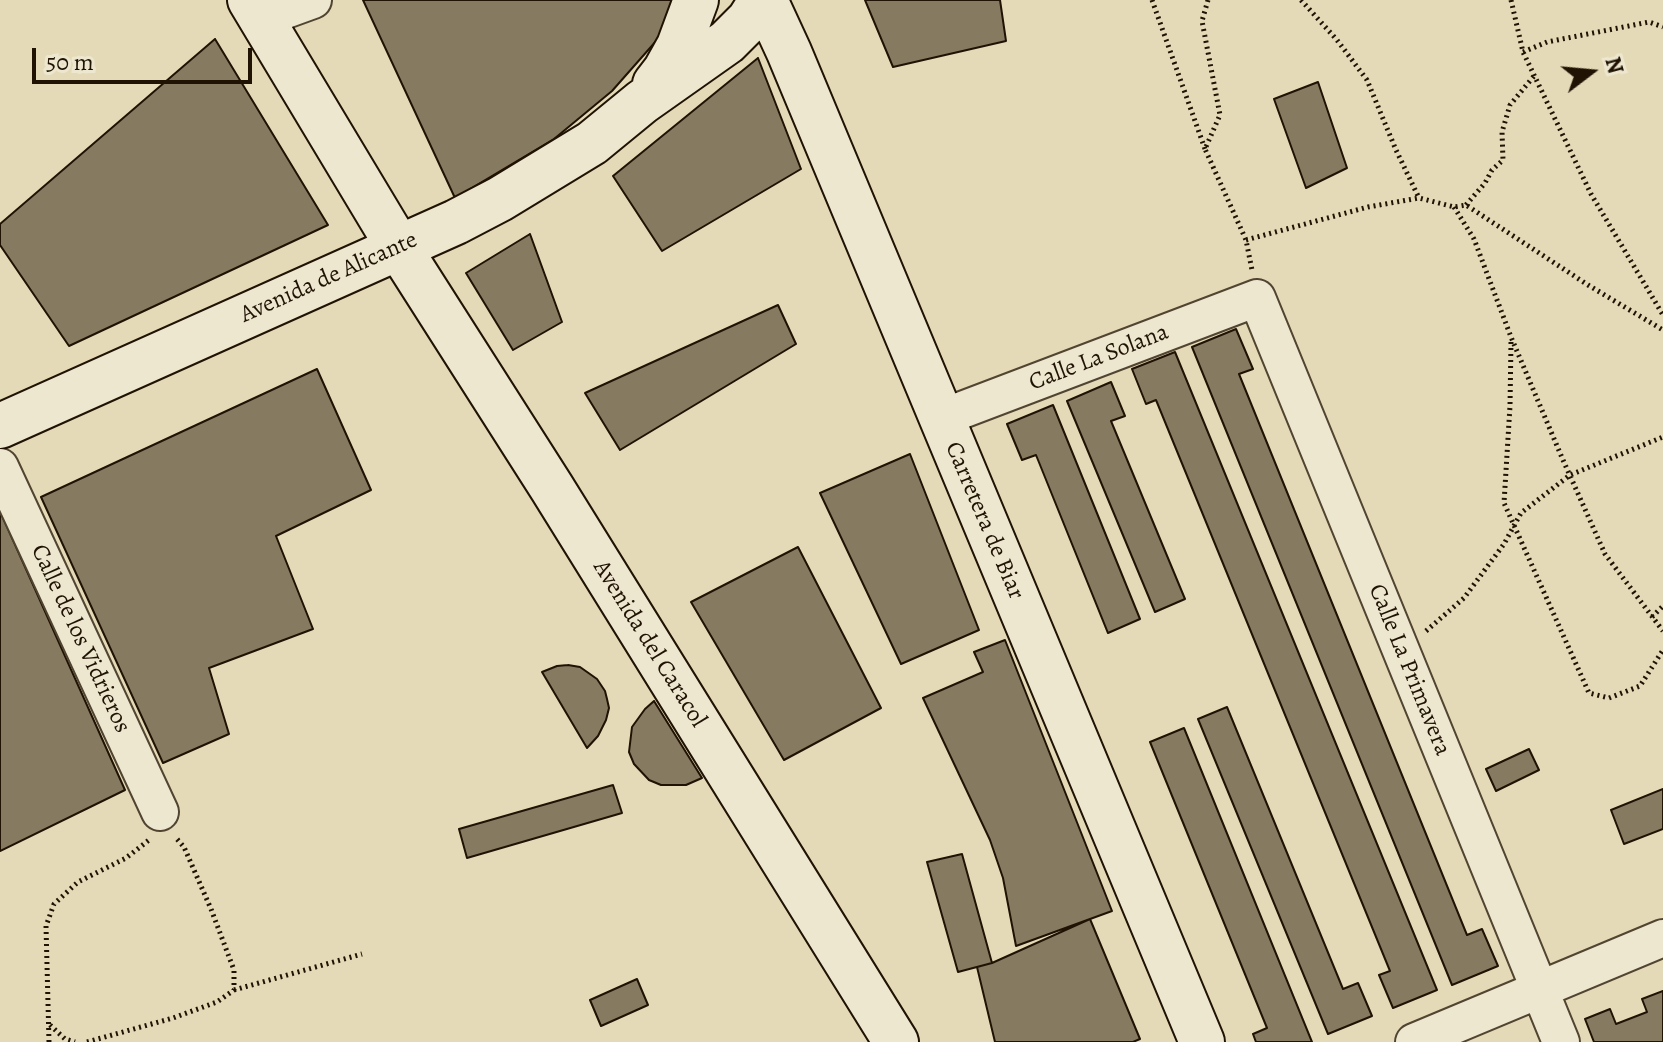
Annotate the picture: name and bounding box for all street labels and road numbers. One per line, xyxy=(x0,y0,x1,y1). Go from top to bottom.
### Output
street label: Avenida de Alicante xyxy=(236,226,422,330)
street label: Calle La Solana xyxy=(1025,318,1173,398)
street label: Carretera de Biar xyxy=(938,438,1030,604)
street label: Calle de los Vidrieros xyxy=(24,540,136,738)
street label: Avenida del Caracol xyxy=(586,555,712,733)
street label: Calle La Primavera xyxy=(1361,580,1457,760)

